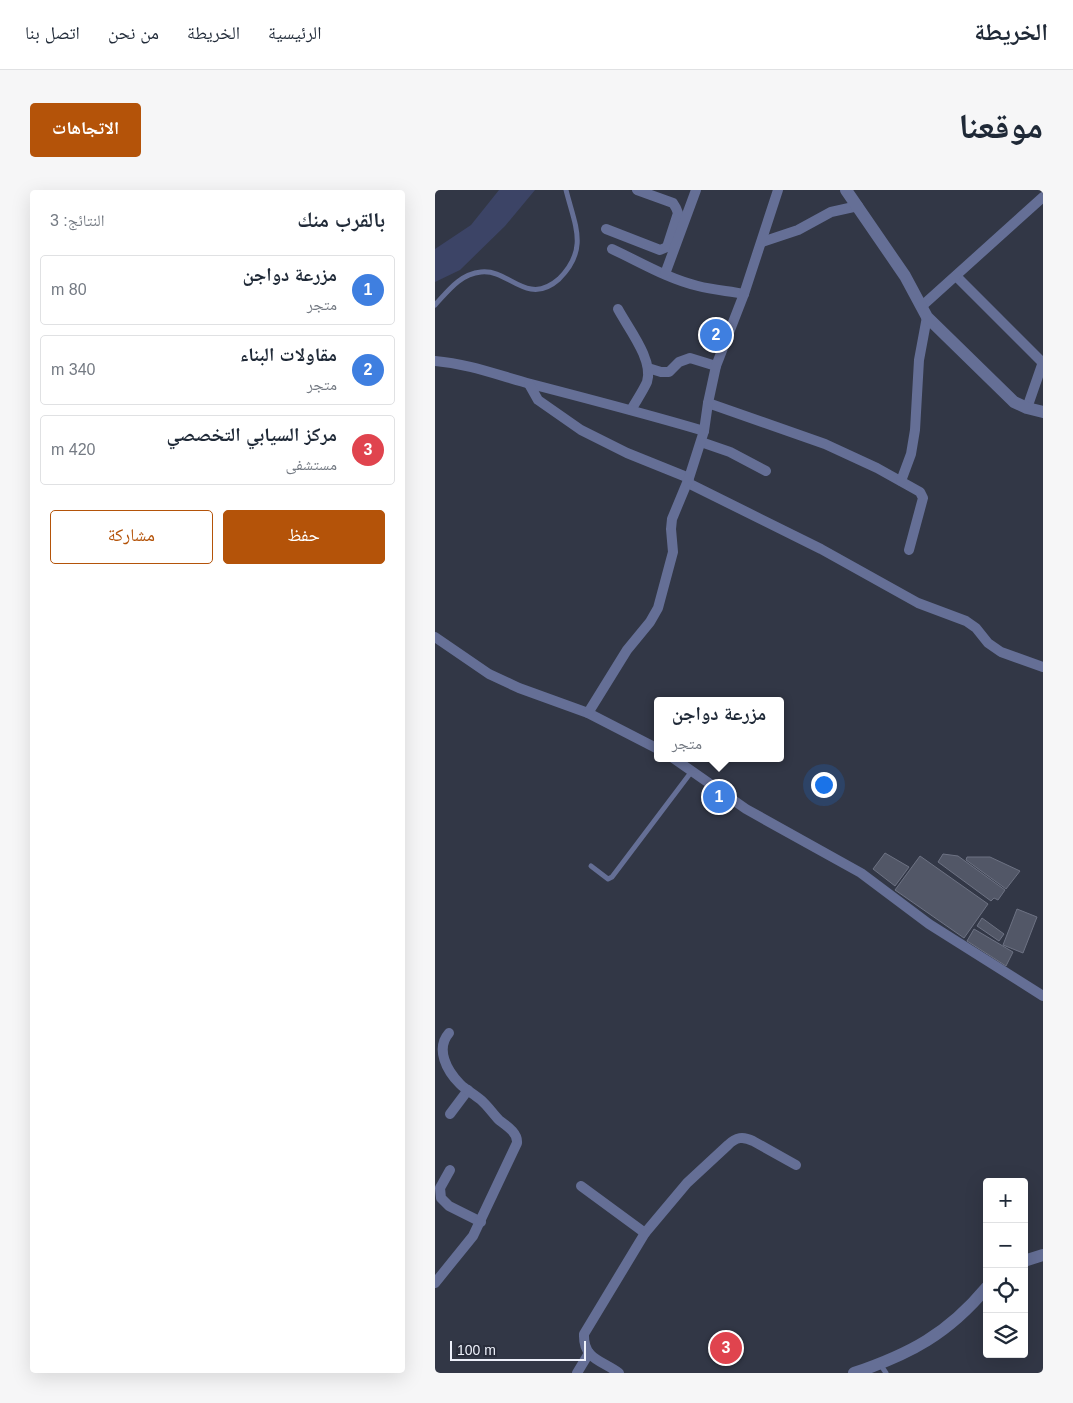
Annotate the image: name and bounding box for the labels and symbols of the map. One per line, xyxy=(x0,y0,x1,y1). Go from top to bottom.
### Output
pin: 2 xyxy=(700,316,732,354)
your location xyxy=(811,772,837,798)
pin: 1 xyxy=(703,778,735,816)
pin: 3 xyxy=(710,1329,742,1367)
scale bar xyxy=(450,1338,586,1361)

